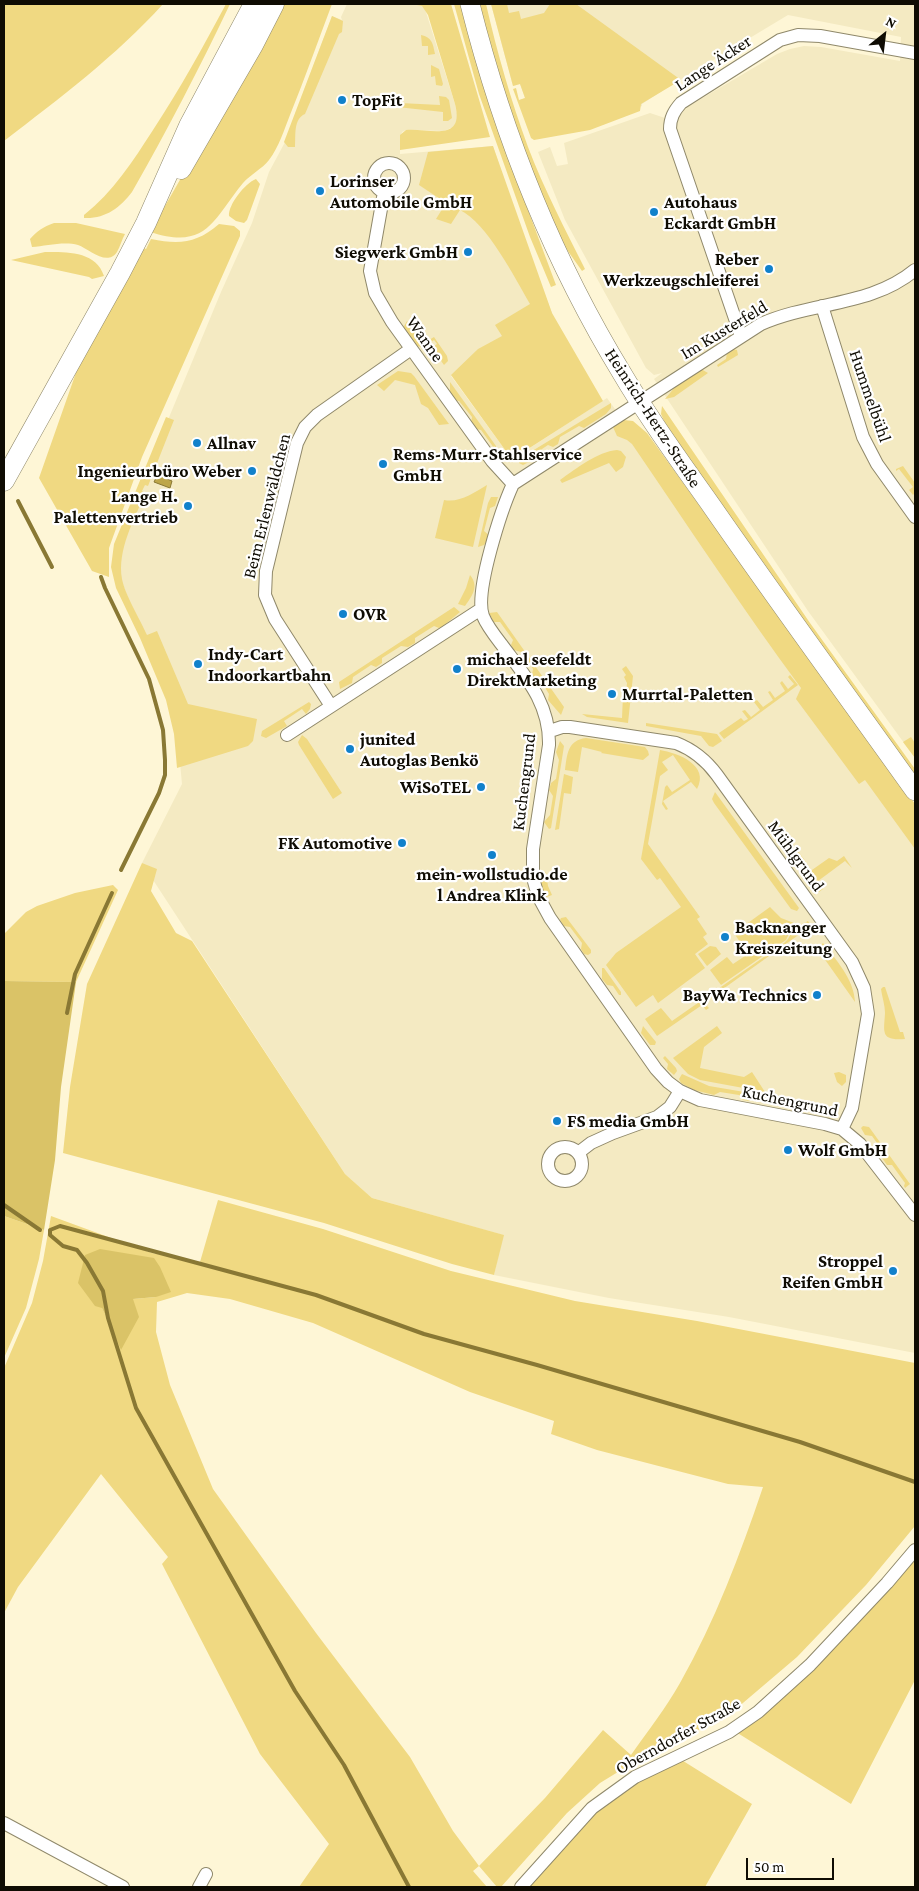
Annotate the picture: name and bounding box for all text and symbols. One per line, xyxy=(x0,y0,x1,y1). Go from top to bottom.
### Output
north arrow xyxy=(859,10,909,60)
text: N xyxy=(883,13,899,31)
street label: Lange Äcker xyxy=(671,30,755,96)
place label: TopFit xyxy=(352,89,402,111)
marker: TopFit xyxy=(336,94,348,106)
place label: Lorinser Automobile GmbH xyxy=(330,170,472,212)
marker: Lorinser Automobile GmbH xyxy=(314,185,326,197)
place label: Autohaus Eckardt GmbH xyxy=(664,191,776,233)
marker: Autohaus Eckardt GmbH xyxy=(648,206,660,218)
place label: Siegwerk GmbH xyxy=(335,241,458,263)
marker: Siegwerk GmbH xyxy=(462,246,474,258)
place label: Reber Werkzeugschleiferei xyxy=(603,248,759,290)
marker: Reber Werkzeugschleiferei xyxy=(763,263,775,275)
street label: Im Kusterfeld xyxy=(677,296,771,364)
street label: Wanne xyxy=(401,312,449,366)
street label: Heinrich-Hertz-Straße xyxy=(600,344,706,492)
street label: Hummelbühl xyxy=(844,347,896,445)
street label: Beim Erlenwäldchen xyxy=(239,431,295,581)
place label: Allnav xyxy=(207,432,256,454)
marker: Allnav xyxy=(191,437,203,449)
place label: Rems-Murr-Stahlservice GmbH xyxy=(393,443,582,486)
marker: Rems-Murr-Stahlservice GmbH xyxy=(377,458,389,470)
place label: Ingenieurbüro Weber xyxy=(78,460,242,482)
marker: Ingenieurbüro Weber xyxy=(246,465,258,477)
place label: Lange H. Palettenvertrieb xyxy=(54,485,178,528)
marker: Lange H. Palettenvertrieb xyxy=(182,500,194,512)
place label: OVR xyxy=(353,603,387,625)
marker: OVR xyxy=(337,608,349,620)
place label: Indy-Cart Indoorkartbahn xyxy=(208,643,331,686)
place label: michael seefeldt DirektMarketing xyxy=(467,648,597,691)
marker: Indy-Cart Indoorkartbahn xyxy=(192,658,204,670)
marker: michael seefeldt DirektMarketing xyxy=(451,663,463,675)
place label: Murrtal-Paletten xyxy=(622,683,753,705)
marker: Murrtal-Paletten xyxy=(606,688,618,700)
place label: junited Autoglas Benkö xyxy=(360,728,479,771)
street label: Kuchengrund xyxy=(507,732,541,832)
marker: junited Autoglas Benkö xyxy=(344,743,356,755)
place label: WiSoTEL xyxy=(400,776,471,798)
marker: WiSoTEL xyxy=(475,781,487,793)
street label: Mühlgrund xyxy=(763,816,829,896)
place label: FK Automotive xyxy=(278,832,392,854)
marker: FK Automotive xyxy=(396,837,408,849)
marker: mein-wollstudio.de l Andrea Klink xyxy=(486,849,498,861)
place label: mein-wollstudio.de l Andrea Klink xyxy=(416,863,568,906)
place label: Backnanger Kreiszeitung xyxy=(735,916,832,959)
marker: Backnanger Kreiszeitung xyxy=(719,931,731,943)
place label: BayWa Technics xyxy=(683,984,807,1006)
marker: BayWa Technics xyxy=(811,989,823,1001)
street label: Kuchengrund xyxy=(740,1080,840,1122)
place label: FS media GmbH xyxy=(567,1110,689,1132)
marker: FS media GmbH xyxy=(551,1115,563,1127)
place label: Wolf GmbH xyxy=(798,1139,887,1161)
marker: Wolf GmbH xyxy=(782,1144,794,1156)
place label: Stroppel Reifen GmbH xyxy=(782,1250,883,1292)
marker: Stroppel Reifen GmbH xyxy=(887,1265,899,1277)
street label: Oberndorfer Straße xyxy=(612,1693,744,1779)
scale bar xyxy=(749,1848,836,1880)
text: 50 m xyxy=(754,1859,784,1875)

